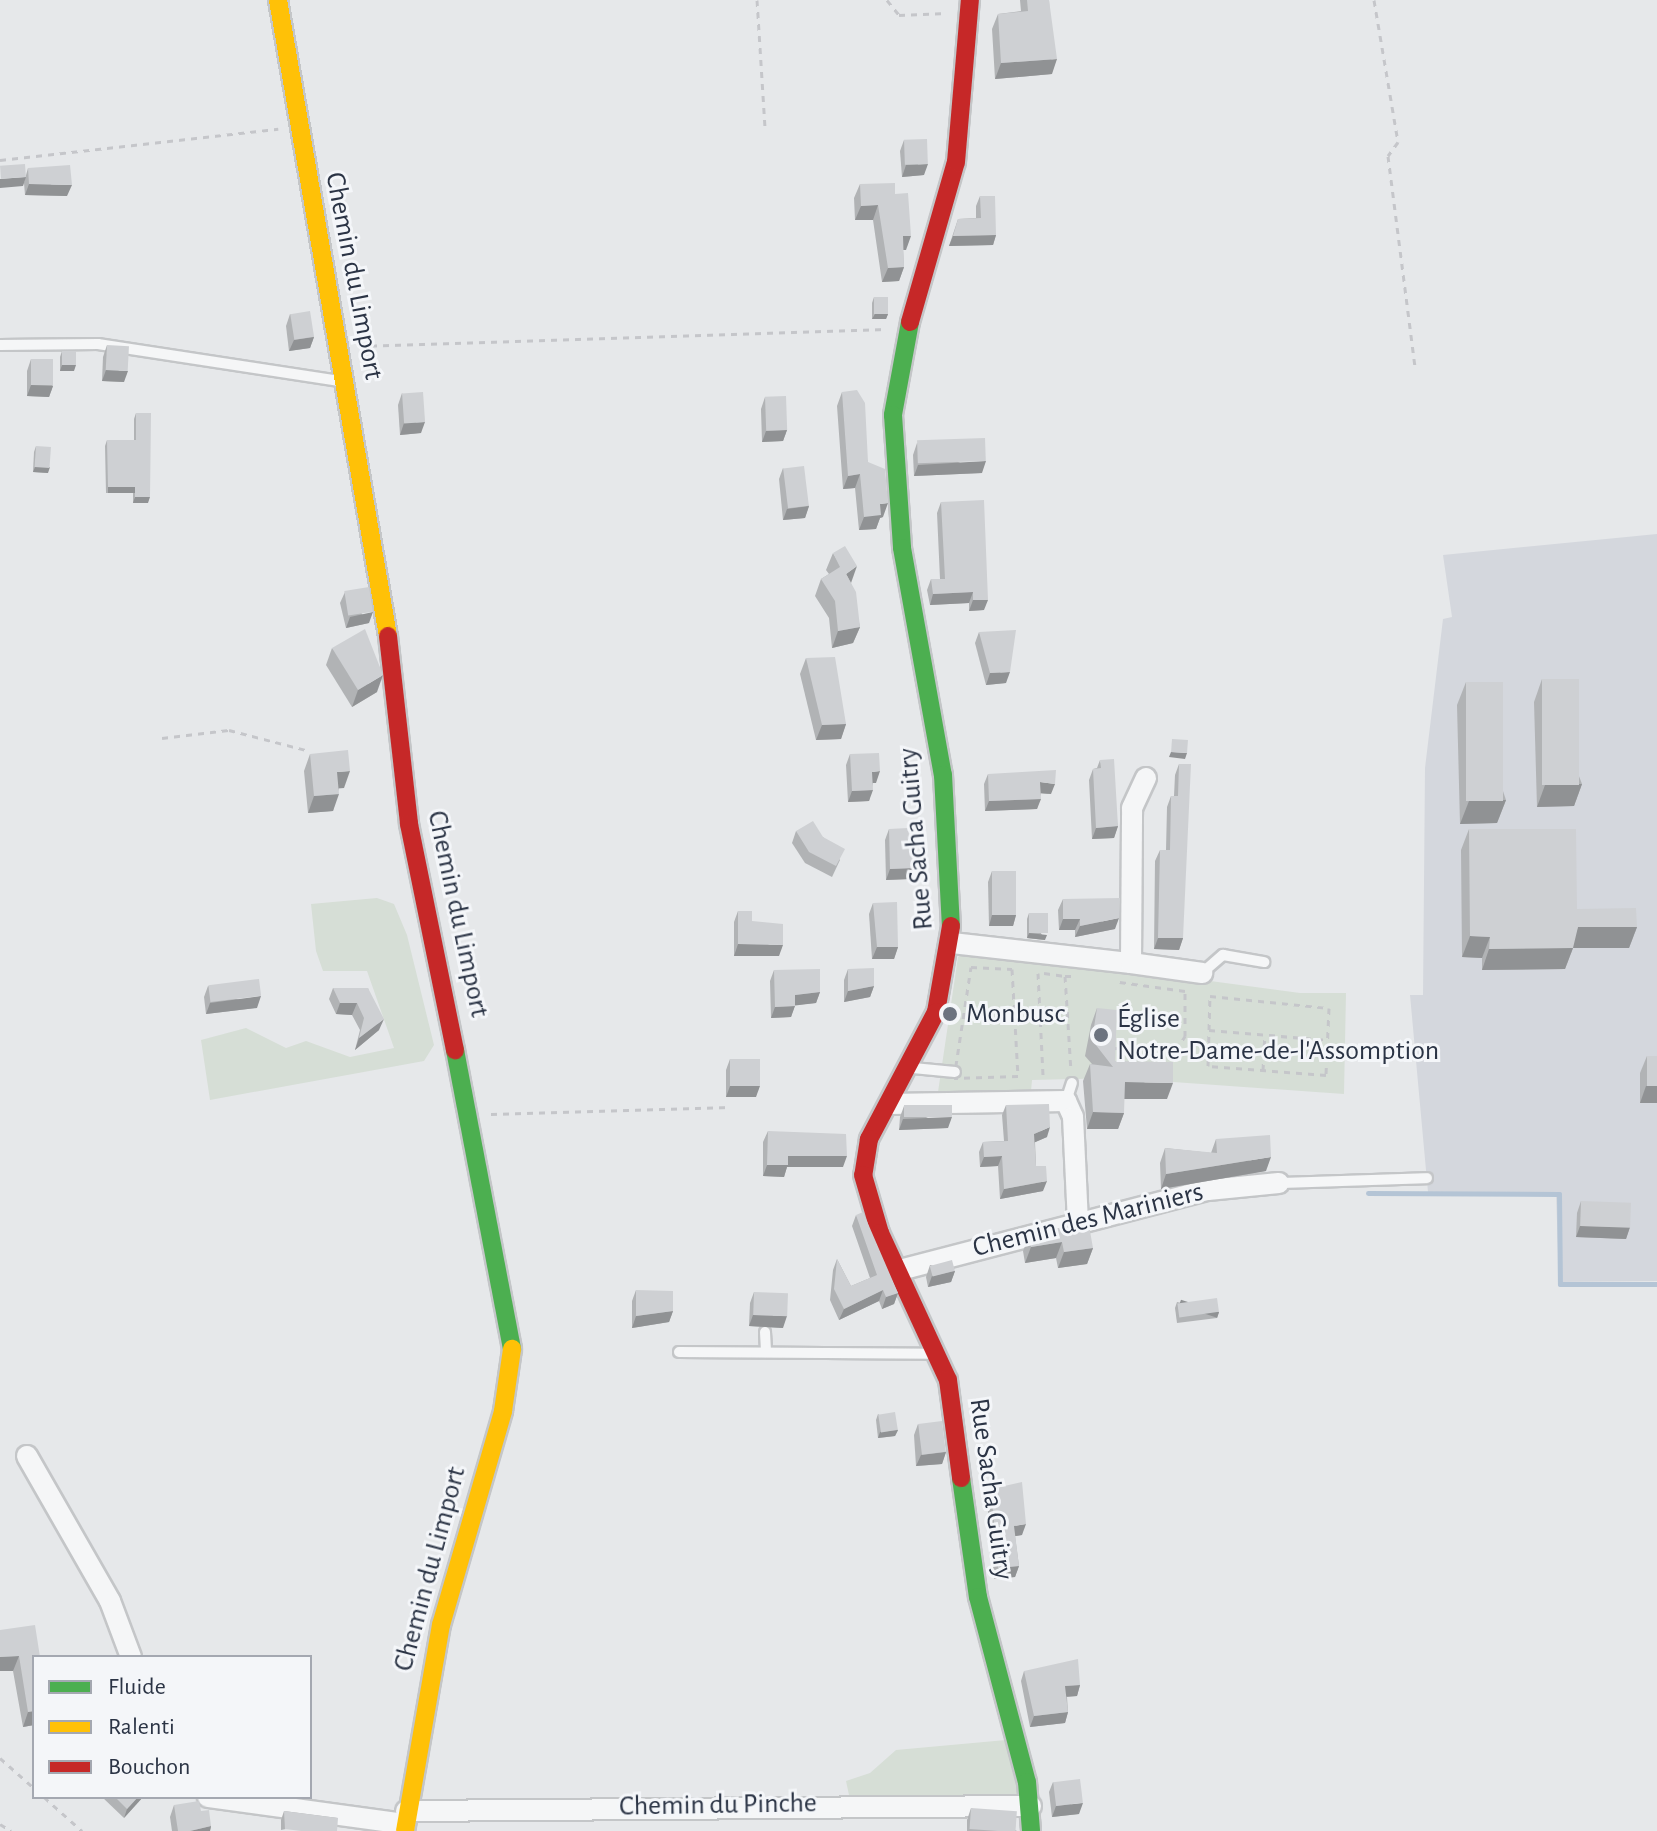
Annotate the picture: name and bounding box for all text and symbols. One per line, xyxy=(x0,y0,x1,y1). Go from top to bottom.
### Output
street label: Chemin du Limport xyxy=(317,170,391,382)
street label: Rue Sacha Guitry xyxy=(891,746,941,932)
street label: Chemin du Limport xyxy=(420,808,496,1020)
place label: Monbusc xyxy=(966,997,1065,1031)
place label: Église Notre-Dame-de-l'Assomption xyxy=(1117,1002,1439,1068)
marker: Monbusc xyxy=(941,1005,959,1023)
marker: Église Notre-Dame-de-l'Assomption xyxy=(1092,1026,1110,1044)
street label: Chemin des Mariniers xyxy=(969,1175,1207,1265)
street label: Rue Sacha Guitry xyxy=(962,1396,1020,1582)
street label: Chemin du Limport xyxy=(387,1463,473,1675)
legend xyxy=(32,1655,312,1799)
text: Fluide xyxy=(108,1675,166,1699)
text: Ralenti xyxy=(108,1715,175,1739)
text: Bouchon xyxy=(108,1755,190,1779)
street label: Chemin du Pinche xyxy=(619,1786,817,1824)

